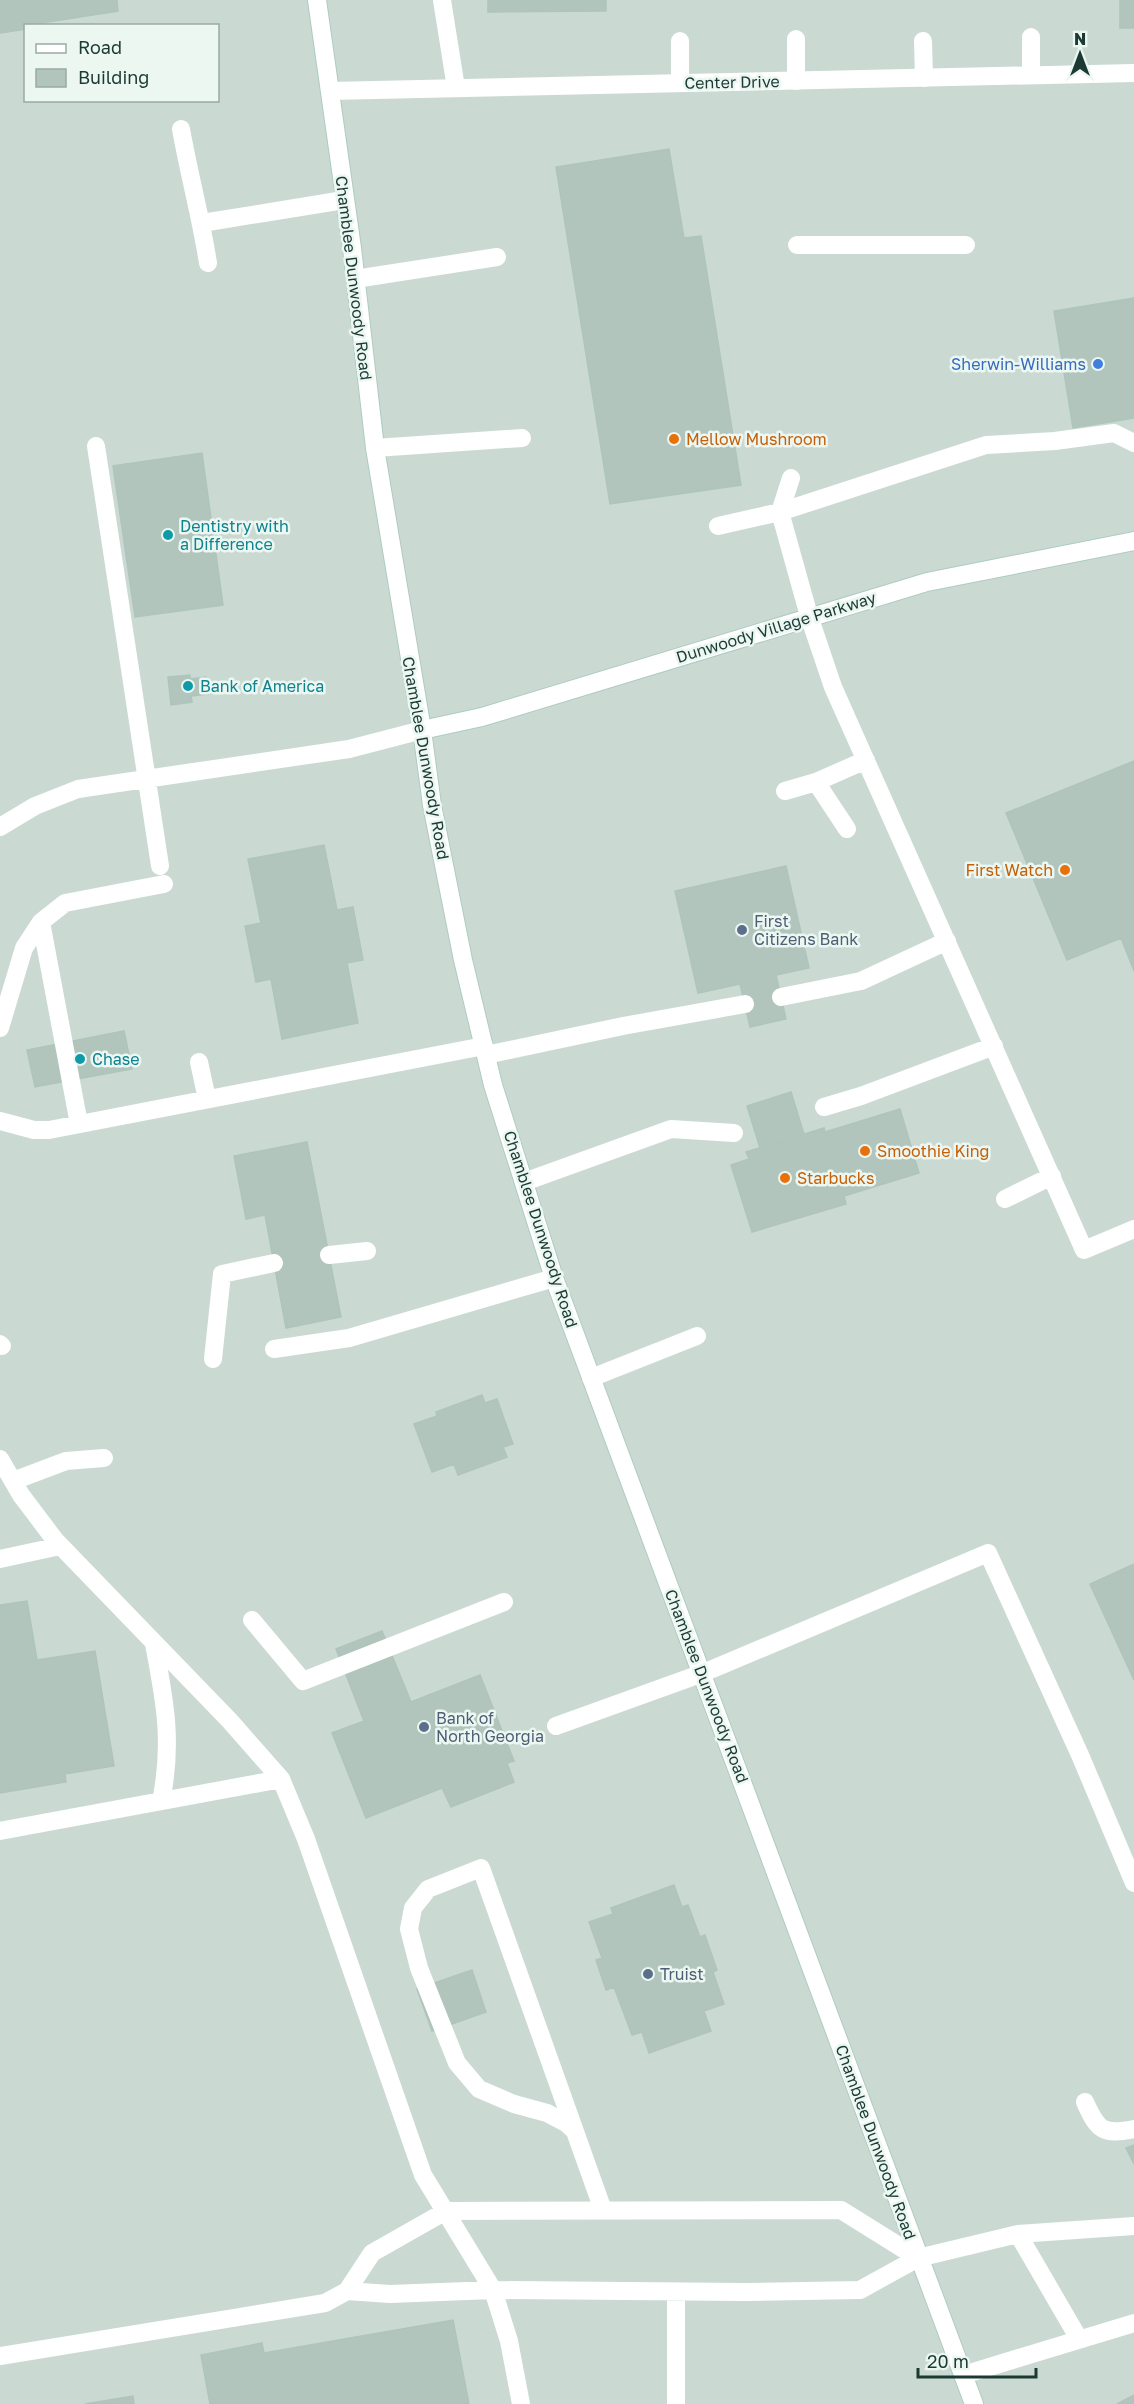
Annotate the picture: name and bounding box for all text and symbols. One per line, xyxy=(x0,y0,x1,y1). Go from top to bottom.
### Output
legend xyxy=(24,24,219,102)
north arrow xyxy=(1050,24,1110,84)
text: N xyxy=(1074,29,1086,49)
text: Road xyxy=(78,36,122,58)
text: Building xyxy=(78,66,149,88)
street label: Center Drive xyxy=(684,71,780,93)
street label: Chamblee Dunwoody Road xyxy=(332,175,376,381)
place label: Sherwin-Williams xyxy=(951,354,1086,374)
marker: Sherwin-Williams xyxy=(1091,357,1105,371)
place label: Mellow Mushroom xyxy=(686,429,827,449)
marker: Mellow Mushroom xyxy=(667,432,681,446)
place label: Dentistry with a Difference xyxy=(180,516,289,554)
marker: Dentistry with a Difference xyxy=(161,528,175,542)
street label: Dunwoody Village Parkway xyxy=(674,587,878,667)
street label: Chamblee Dunwoody Road xyxy=(398,655,454,861)
place label: Bank of America xyxy=(200,676,324,696)
marker: Bank of America xyxy=(181,679,195,693)
place label: First Watch xyxy=(966,860,1053,880)
marker: First Watch xyxy=(1058,863,1072,877)
place label: First Citizens Bank xyxy=(754,911,858,949)
marker: First Citizens Bank xyxy=(735,923,749,937)
place label: Chase xyxy=(92,1049,140,1069)
marker: Chase xyxy=(73,1052,87,1066)
street label: Chamblee Dunwoody Road xyxy=(500,1128,582,1330)
place label: Smoothie King xyxy=(877,1141,989,1161)
marker: Smoothie King xyxy=(858,1144,872,1158)
place label: Starbucks xyxy=(797,1168,874,1188)
marker: Starbucks xyxy=(778,1171,792,1185)
street label: Chamblee Dunwoody Road xyxy=(661,1586,753,1786)
place label: Bank of North Georgia xyxy=(436,1708,544,1746)
marker: Bank of North Georgia xyxy=(417,1720,431,1734)
place label: Truist xyxy=(660,1964,704,1984)
marker: Truist xyxy=(641,1967,655,1981)
street label: Chamblee Dunwoody Road xyxy=(831,2042,921,2242)
scale bar xyxy=(918,2341,1036,2379)
text: 20 m xyxy=(927,2350,969,2372)

